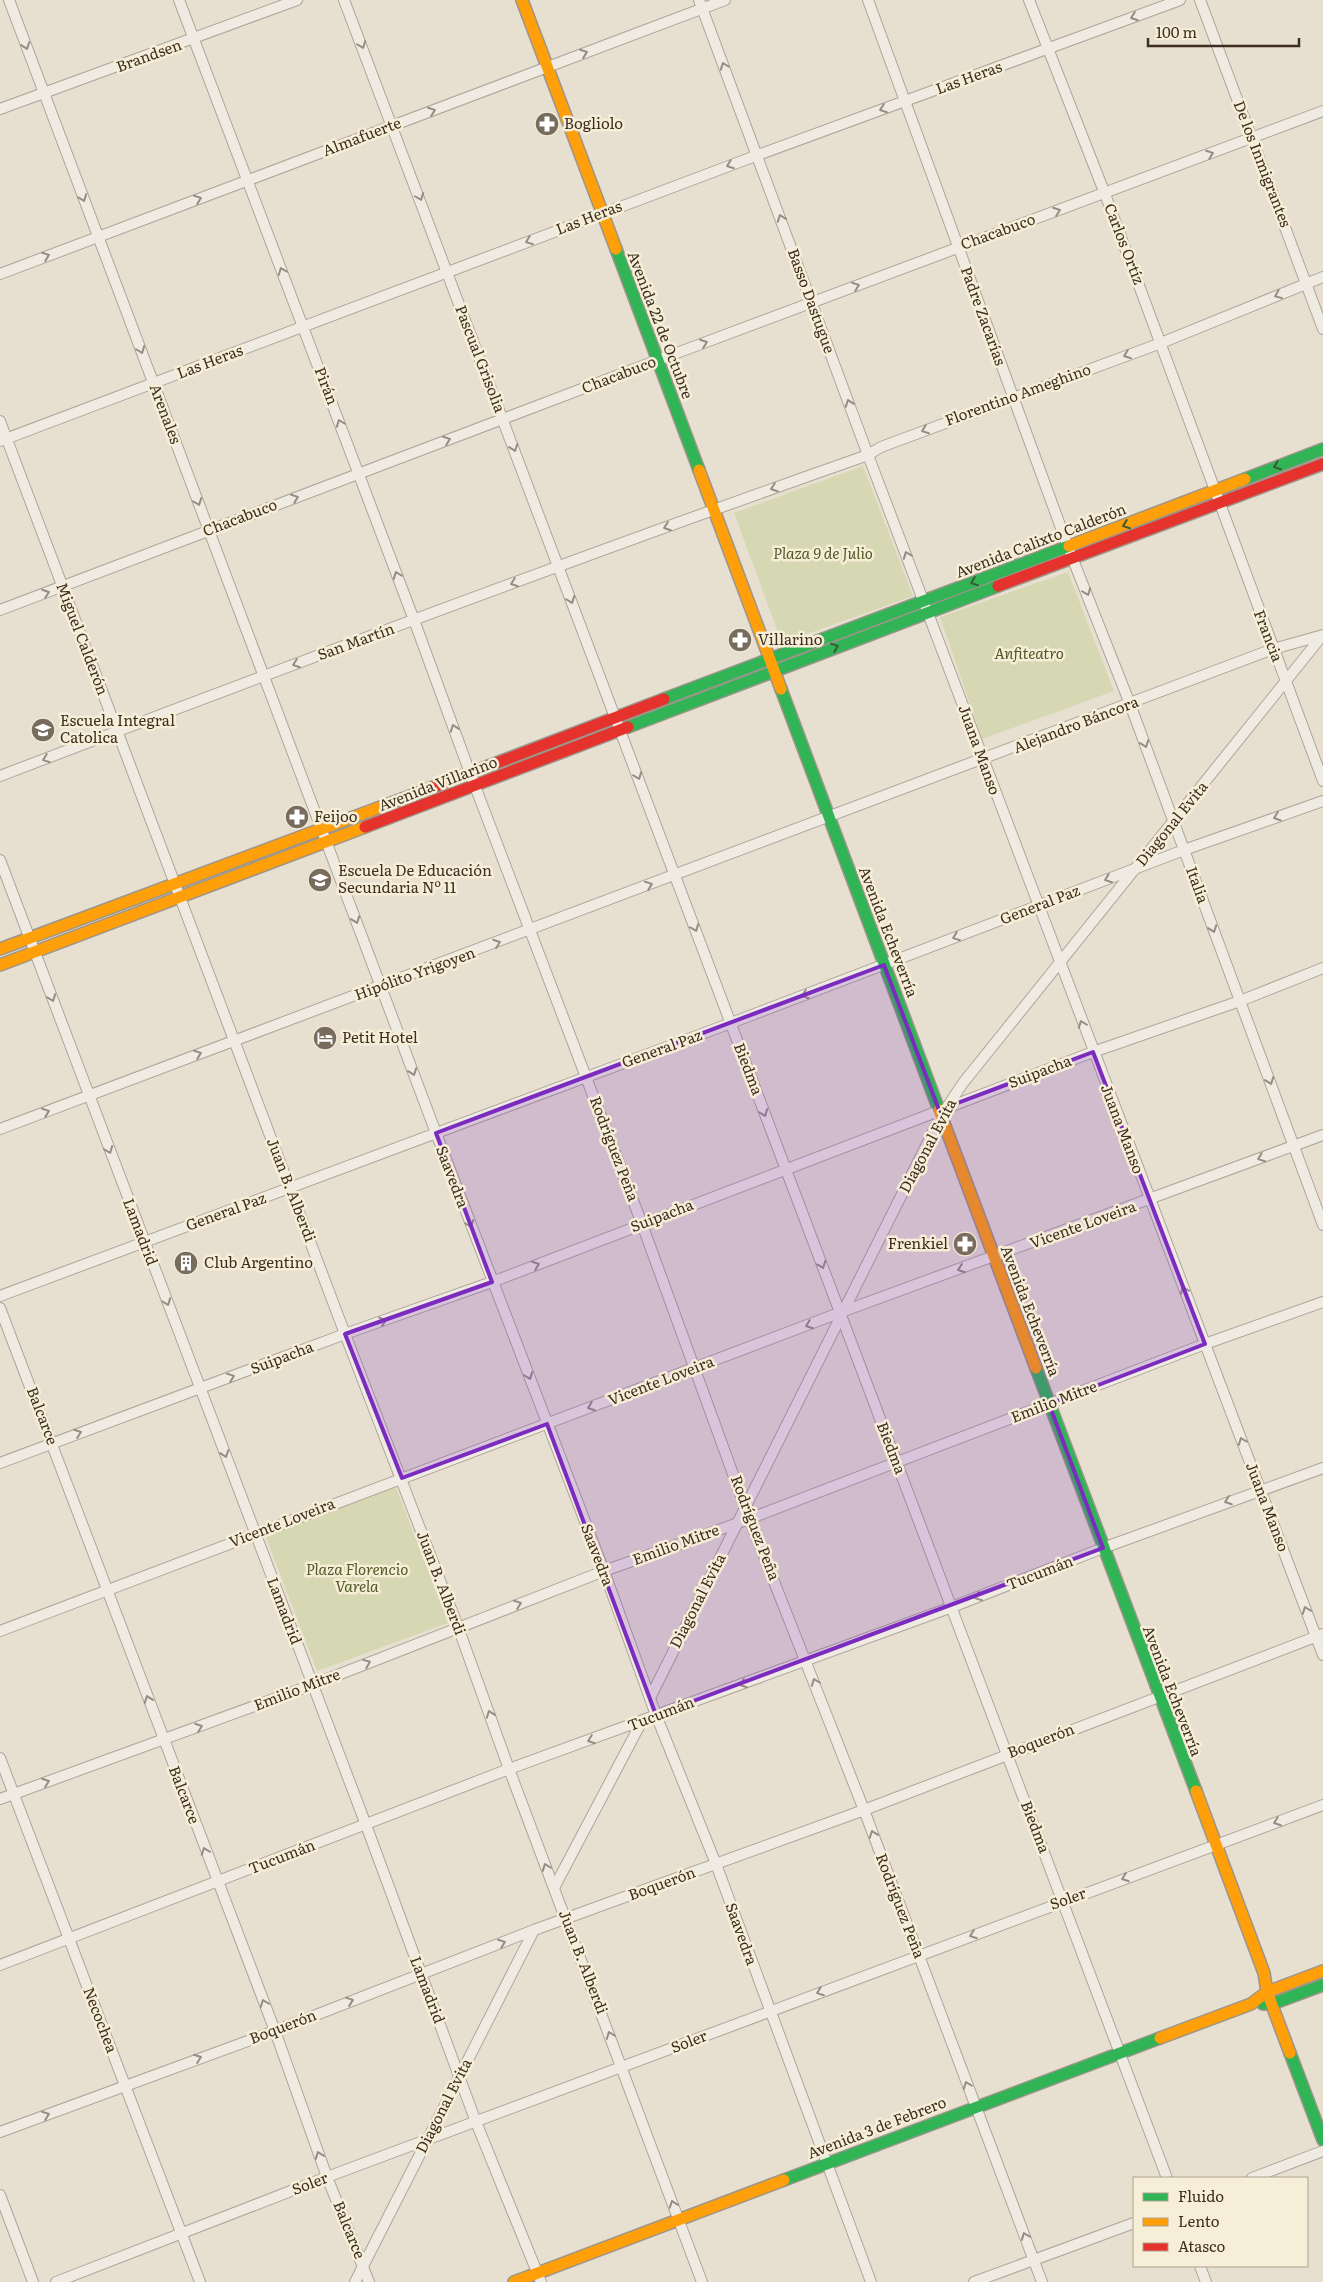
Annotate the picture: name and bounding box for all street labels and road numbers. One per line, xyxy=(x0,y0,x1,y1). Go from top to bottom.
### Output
street label: Brandsen xyxy=(112,32,185,77)
street label: Las Heras xyxy=(932,54,1005,99)
street label: De los Inmigrantes xyxy=(1229,97,1298,230)
street label: Almafuerte xyxy=(319,110,404,161)
street label: Las Heras xyxy=(552,193,625,240)
street label: Carlos Ortíz xyxy=(1099,200,1151,287)
street label: Chacabuco xyxy=(957,206,1038,255)
street label: Basso Dastugue xyxy=(783,245,842,356)
street label: Avenida 22 de Octubre xyxy=(623,247,700,402)
street label: Padre Zacarías xyxy=(956,263,1013,368)
street label: Pascual Grisolia xyxy=(450,301,513,416)
street label: Las Heras xyxy=(173,337,246,384)
street label: Chacabuco xyxy=(578,349,659,398)
street label: Florentino Ameghino xyxy=(941,356,1094,431)
street label: Pirán xyxy=(310,363,345,408)
street label: Arenales xyxy=(144,380,188,447)
street label: Chacabuco xyxy=(199,492,280,541)
street label: Avenida Calixto Calderón xyxy=(952,496,1129,583)
street label: Miguel Calderón xyxy=(51,579,115,698)
street label: Francia xyxy=(1249,606,1290,666)
street label: San Martín xyxy=(314,616,397,665)
street label: Alejandro Báncora xyxy=(1009,689,1142,758)
street label: Juana Manso xyxy=(953,701,1007,798)
street label: Avenida Villarino xyxy=(375,749,500,816)
street label: Diagonal Evita xyxy=(1129,775,1213,871)
street label: Avenida Echeverría xyxy=(854,863,925,1001)
street label: Italia xyxy=(1181,863,1216,907)
street label: General Paz xyxy=(996,878,1083,929)
street label: Hipólito Yrigoyen xyxy=(351,940,478,1005)
street label: General Paz xyxy=(618,1022,705,1073)
street label: Biedma xyxy=(729,1039,770,1099)
street label: Suipacha xyxy=(1005,1048,1075,1093)
street label: Juana Manso xyxy=(1096,1080,1151,1177)
street label: Rodríguez Peña xyxy=(585,1093,646,1205)
street label: Diagonal Evita xyxy=(892,1093,962,1197)
street label: Juan B. Alberdi xyxy=(262,1134,323,1245)
street label: Saavedra xyxy=(431,1142,476,1212)
street label: General Paz xyxy=(182,1185,269,1236)
street label: Suipacha xyxy=(627,1192,697,1237)
street label: Vicente Loveira xyxy=(1026,1193,1140,1254)
street label: Lamadrid xyxy=(118,1194,165,1268)
street label: Avenida Echeverría xyxy=(996,1242,1067,1380)
street label: Suipacha xyxy=(247,1334,317,1379)
street label: Vicente Loveira xyxy=(604,1349,718,1410)
street label: Emilio Mitre xyxy=(1007,1374,1100,1428)
street label: Balcarce xyxy=(22,1383,65,1448)
street label: Biedma xyxy=(872,1418,913,1478)
street label: Juana Manso xyxy=(1241,1458,1296,1555)
street label: Rodríguez Peña xyxy=(726,1472,787,1584)
street label: Vicente Loveira xyxy=(225,1491,339,1552)
street label: Emilio Mitre xyxy=(629,1517,722,1570)
street label: Saavedra xyxy=(576,1520,621,1590)
street label: Juan B. Alberdi xyxy=(412,1527,473,1638)
street label: Diagonal Evita xyxy=(663,1548,731,1652)
street label: Tucumán xyxy=(1003,1548,1076,1595)
street label: Lamadrid xyxy=(262,1573,309,1647)
street label: Avenida Echeverría xyxy=(1138,1622,1209,1760)
street label: Emilio Mitre xyxy=(250,1662,343,1716)
street label: Tucumán xyxy=(624,1689,697,1736)
street label: Boquerón xyxy=(1004,1716,1077,1763)
street label: Balcarce xyxy=(164,1762,207,1827)
street label: Biedma xyxy=(1016,1797,1057,1857)
street label: Tucumán xyxy=(245,1832,318,1879)
street label: Rodríguez Peña xyxy=(871,1850,932,1962)
street label: Boquerón xyxy=(625,1860,698,1905)
street label: Soler xyxy=(1046,1880,1089,1915)
street label: Saavedra xyxy=(720,1899,765,1969)
street label: Juan B. Alberdi xyxy=(554,1906,615,2017)
street label: Lamadrid xyxy=(405,1952,452,2026)
street label: Necochea xyxy=(78,1983,125,2057)
street label: Boquerón xyxy=(246,2002,319,2049)
street label: Soler xyxy=(667,2023,710,2058)
street label: Diagonal Evita xyxy=(409,2053,477,2157)
street label: Avenida 3 de Febrero xyxy=(804,2089,949,2164)
street label: Soler xyxy=(288,2165,331,2200)
street label: Balcarce xyxy=(328,2197,372,2262)

